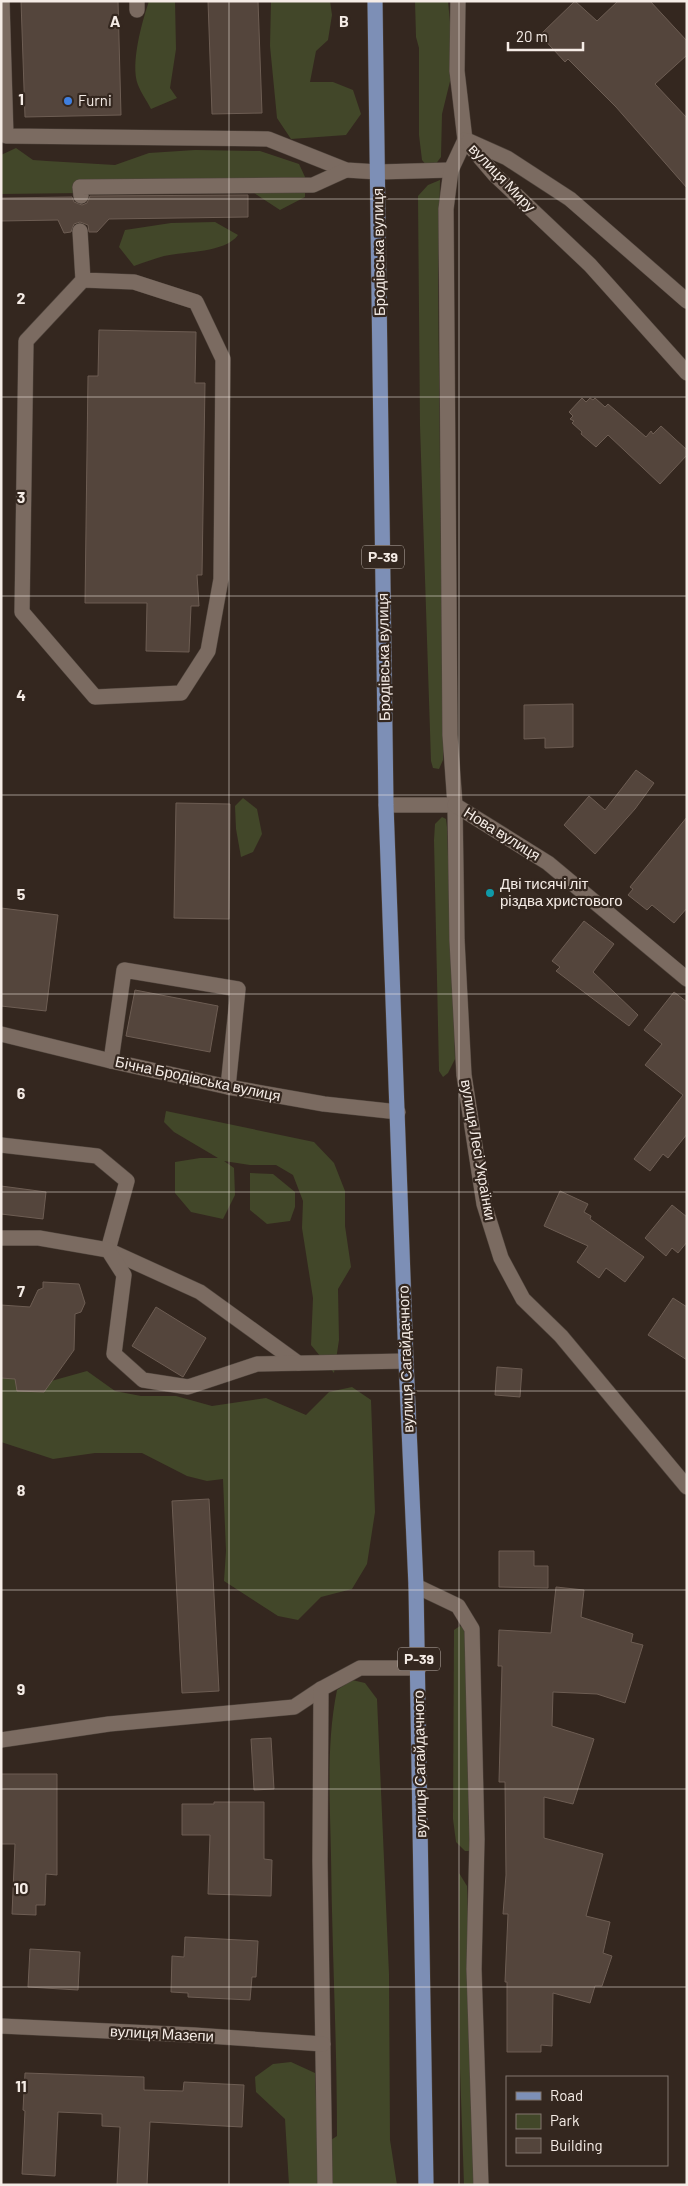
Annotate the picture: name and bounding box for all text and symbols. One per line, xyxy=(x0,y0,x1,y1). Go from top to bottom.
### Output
text: A xyxy=(110,11,121,30)
text: B xyxy=(339,11,349,30)
scale bar xyxy=(508,20,583,52)
text: 20 m xyxy=(516,27,548,45)
text: 1 xyxy=(18,89,24,108)
place label: Furni xyxy=(78,91,112,109)
marker: Furni xyxy=(62,95,74,107)
street label: вулиця Миру xyxy=(466,139,540,216)
street label: Бродівська вулиця xyxy=(368,188,388,316)
text: 2 xyxy=(17,288,26,307)
text: 3 xyxy=(17,487,25,506)
road number: Р-39 xyxy=(362,546,404,568)
street label: Бродівська вулиця xyxy=(373,593,393,721)
text: 4 xyxy=(16,685,26,704)
street label: Нова вулиця xyxy=(461,802,544,864)
place label: Дві тисячі літ різдва христового xyxy=(500,874,623,909)
text: 5 xyxy=(17,884,26,903)
marker: Дві тисячі літ різдва христового xyxy=(484,887,496,899)
street label: Бічна Бродівська вулиця xyxy=(114,1052,283,1104)
street label: вулиця Лесі Українки xyxy=(458,1078,500,1222)
text: 6 xyxy=(17,1083,26,1102)
text: 7 xyxy=(17,1281,25,1300)
street label: вулиця Сагайдачного xyxy=(393,1285,417,1433)
text: 8 xyxy=(17,1480,26,1499)
road number: Р-39 xyxy=(398,1648,440,1670)
text: 9 xyxy=(17,1679,25,1698)
street label: вулиця Сагайдачного xyxy=(409,1690,429,1838)
text: 10 xyxy=(14,1878,28,1897)
street label: вулиця Мазепи xyxy=(110,2021,214,2045)
text: 11 xyxy=(15,2076,27,2095)
legend xyxy=(506,2076,668,2166)
text: Road xyxy=(550,2086,583,2104)
text: Park xyxy=(550,2111,580,2129)
text: Building xyxy=(550,2136,603,2154)

